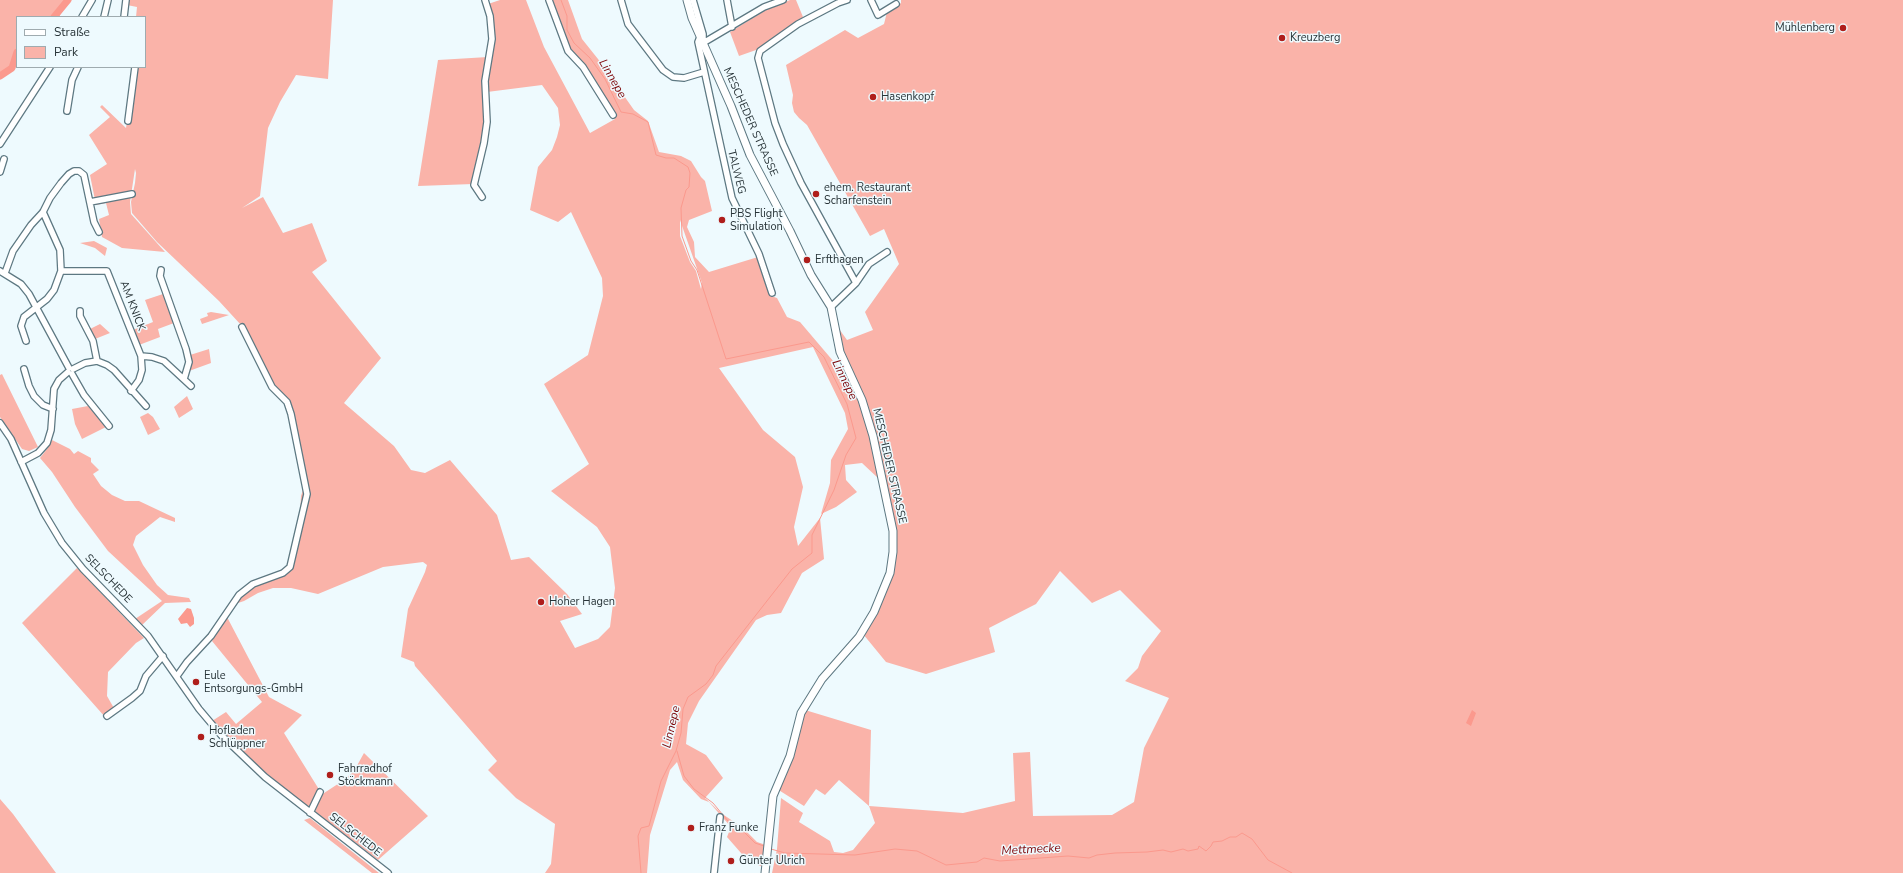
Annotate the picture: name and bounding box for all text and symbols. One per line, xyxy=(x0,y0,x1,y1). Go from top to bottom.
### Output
legend xyxy=(16,16,146,68)
place label: Mühlenberg xyxy=(1775,21,1835,35)
marker: Mühlenberg xyxy=(1838,23,1848,33)
text: Straße xyxy=(54,24,90,40)
place label: Kreuzberg xyxy=(1290,31,1340,45)
marker: Kreuzberg xyxy=(1277,33,1287,43)
text: Park xyxy=(54,44,78,60)
water label: Linnepe xyxy=(595,57,629,101)
street label: MESCHEDER STRASSE xyxy=(720,66,780,178)
place label: Hasenkopf xyxy=(881,90,934,104)
marker: Hasenkopf xyxy=(868,92,878,102)
street label: TALWEG xyxy=(724,148,748,196)
place label: ehem. Restaurant Scharfenstein xyxy=(824,181,911,207)
marker: ehem. Restaurant Scharfenstein xyxy=(811,189,821,199)
place label: PBS Flight Simulation xyxy=(730,207,783,233)
marker: PBS Flight Simulation xyxy=(717,215,727,225)
place label: Erfthagen xyxy=(815,253,864,267)
marker: Erfthagen xyxy=(802,255,812,265)
street label: AM KNICK xyxy=(116,279,148,333)
water label: Linnepe xyxy=(828,358,860,402)
street label: MESCHEDER STRASSE xyxy=(869,407,909,525)
street label: SELSCHEDE xyxy=(82,552,134,606)
place label: Hoher Hagen xyxy=(549,595,615,609)
marker: Hoher Hagen xyxy=(536,597,546,607)
place label: Eule Entsorgungs-GmbH xyxy=(204,669,303,695)
marker: Eule Entsorgungs-GmbH xyxy=(191,677,201,687)
water label: Linnepe xyxy=(660,705,684,749)
place label: Hofladen Schlüppner xyxy=(209,724,265,750)
marker: Hofladen Schlüppner xyxy=(196,732,206,742)
place label: Fahrradhof Stöckmann xyxy=(338,762,393,788)
marker: Fahrradhof Stöckmann xyxy=(325,770,335,780)
street label: SELSCHEDE xyxy=(326,811,384,859)
place label: Franz Funke xyxy=(699,821,758,835)
marker: Franz Funke xyxy=(686,823,696,833)
water label: Mettmecke xyxy=(1001,841,1061,859)
place label: Günter Ulrich xyxy=(739,854,805,868)
marker: Günter Ulrich xyxy=(726,856,736,866)

